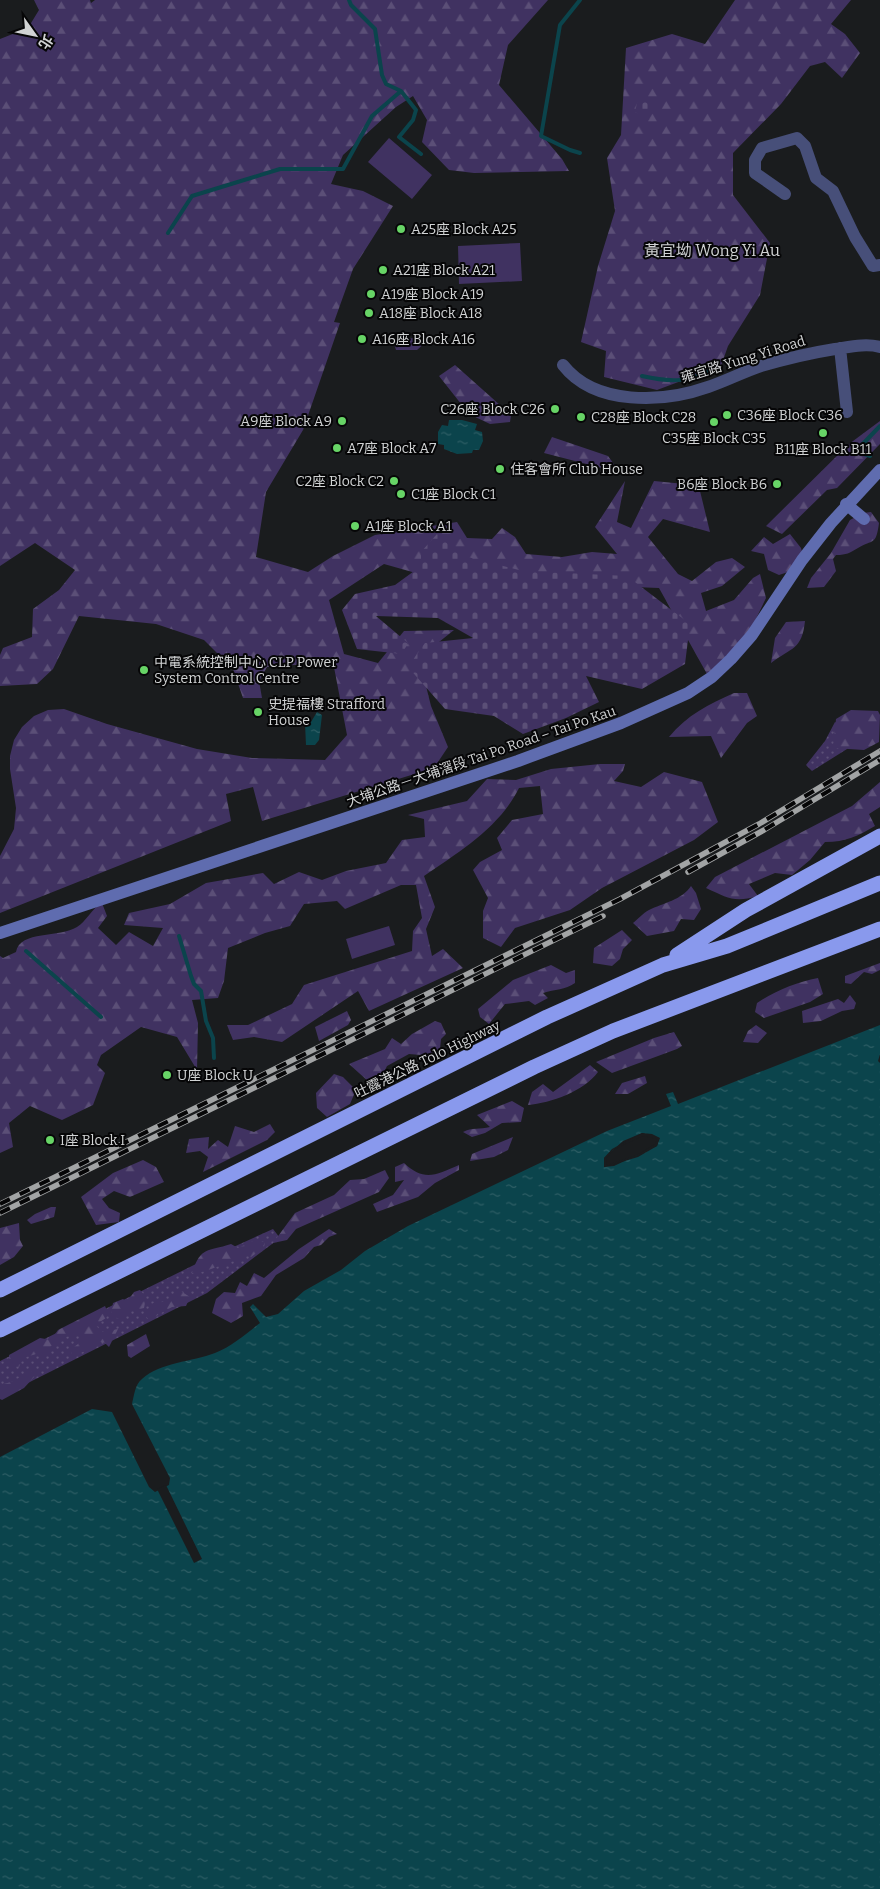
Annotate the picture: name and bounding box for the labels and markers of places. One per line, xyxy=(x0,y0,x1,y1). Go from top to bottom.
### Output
place label: A25座 Block A25 xyxy=(411,221,516,238)
marker: A25座 Block A25 xyxy=(395,223,407,235)
place label: A21座 Block A21 xyxy=(393,262,495,279)
marker: A21座 Block A21 xyxy=(377,264,389,276)
place label: A19座 Block A19 xyxy=(381,286,484,303)
marker: A19座 Block A19 xyxy=(365,288,377,300)
place label: A18座 Block A18 xyxy=(379,305,482,322)
marker: A18座 Block A18 xyxy=(363,307,375,319)
place label: A16座 Block A16 xyxy=(372,331,475,348)
marker: A16座 Block A16 xyxy=(356,333,368,345)
place label: C26座 Block C26 xyxy=(440,401,545,418)
marker: C26座 Block C26 xyxy=(549,403,561,415)
place label: C36座 Block C36 xyxy=(737,407,842,424)
place label: C28座 Block C28 xyxy=(591,409,696,426)
marker: C36座 Block C36 xyxy=(721,409,733,421)
marker: C28座 Block C28 xyxy=(575,411,587,423)
place label: A9座 Block A9 xyxy=(240,413,332,430)
marker: A9座 Block A9 xyxy=(336,415,348,427)
marker: C35座 Block C35 xyxy=(708,416,720,428)
marker: B11座 Block B11 xyxy=(817,427,829,439)
place label: C35座 Block C35 xyxy=(662,430,766,447)
place label: A7座 Block A7 xyxy=(347,440,436,457)
place label: B11座 Block B11 xyxy=(775,441,871,458)
marker: A7座 Block A7 xyxy=(331,442,343,454)
place label: 住客會所 Club House xyxy=(510,461,643,478)
marker: 住客會所 Club House xyxy=(494,463,506,475)
place label: C2座 Block C2 xyxy=(296,473,384,490)
marker: C2座 Block C2 xyxy=(388,475,400,487)
place label: B6座 Block B6 xyxy=(677,476,767,493)
marker: B6座 Block B6 xyxy=(771,478,783,490)
place label: C1座 Block C1 xyxy=(411,486,496,503)
marker: C1座 Block C1 xyxy=(395,488,407,500)
place label: A1座 Block A1 xyxy=(365,518,452,535)
marker: A1座 Block A1 xyxy=(349,520,361,532)
place label: 中電系統控制中心 CLP Power System Control Centre xyxy=(154,654,337,687)
marker: 中電系統控制中心 CLP Power System Control Centre xyxy=(138,664,150,676)
place label: 史提福樓 Strafford House xyxy=(268,696,385,729)
marker: 史提福樓 Strafford House xyxy=(252,706,264,718)
place label: U座 Block U xyxy=(177,1067,254,1084)
marker: U座 Block U xyxy=(161,1069,173,1081)
place label: I座 Block I xyxy=(60,1132,125,1149)
marker: I座 Block I xyxy=(44,1134,56,1146)

